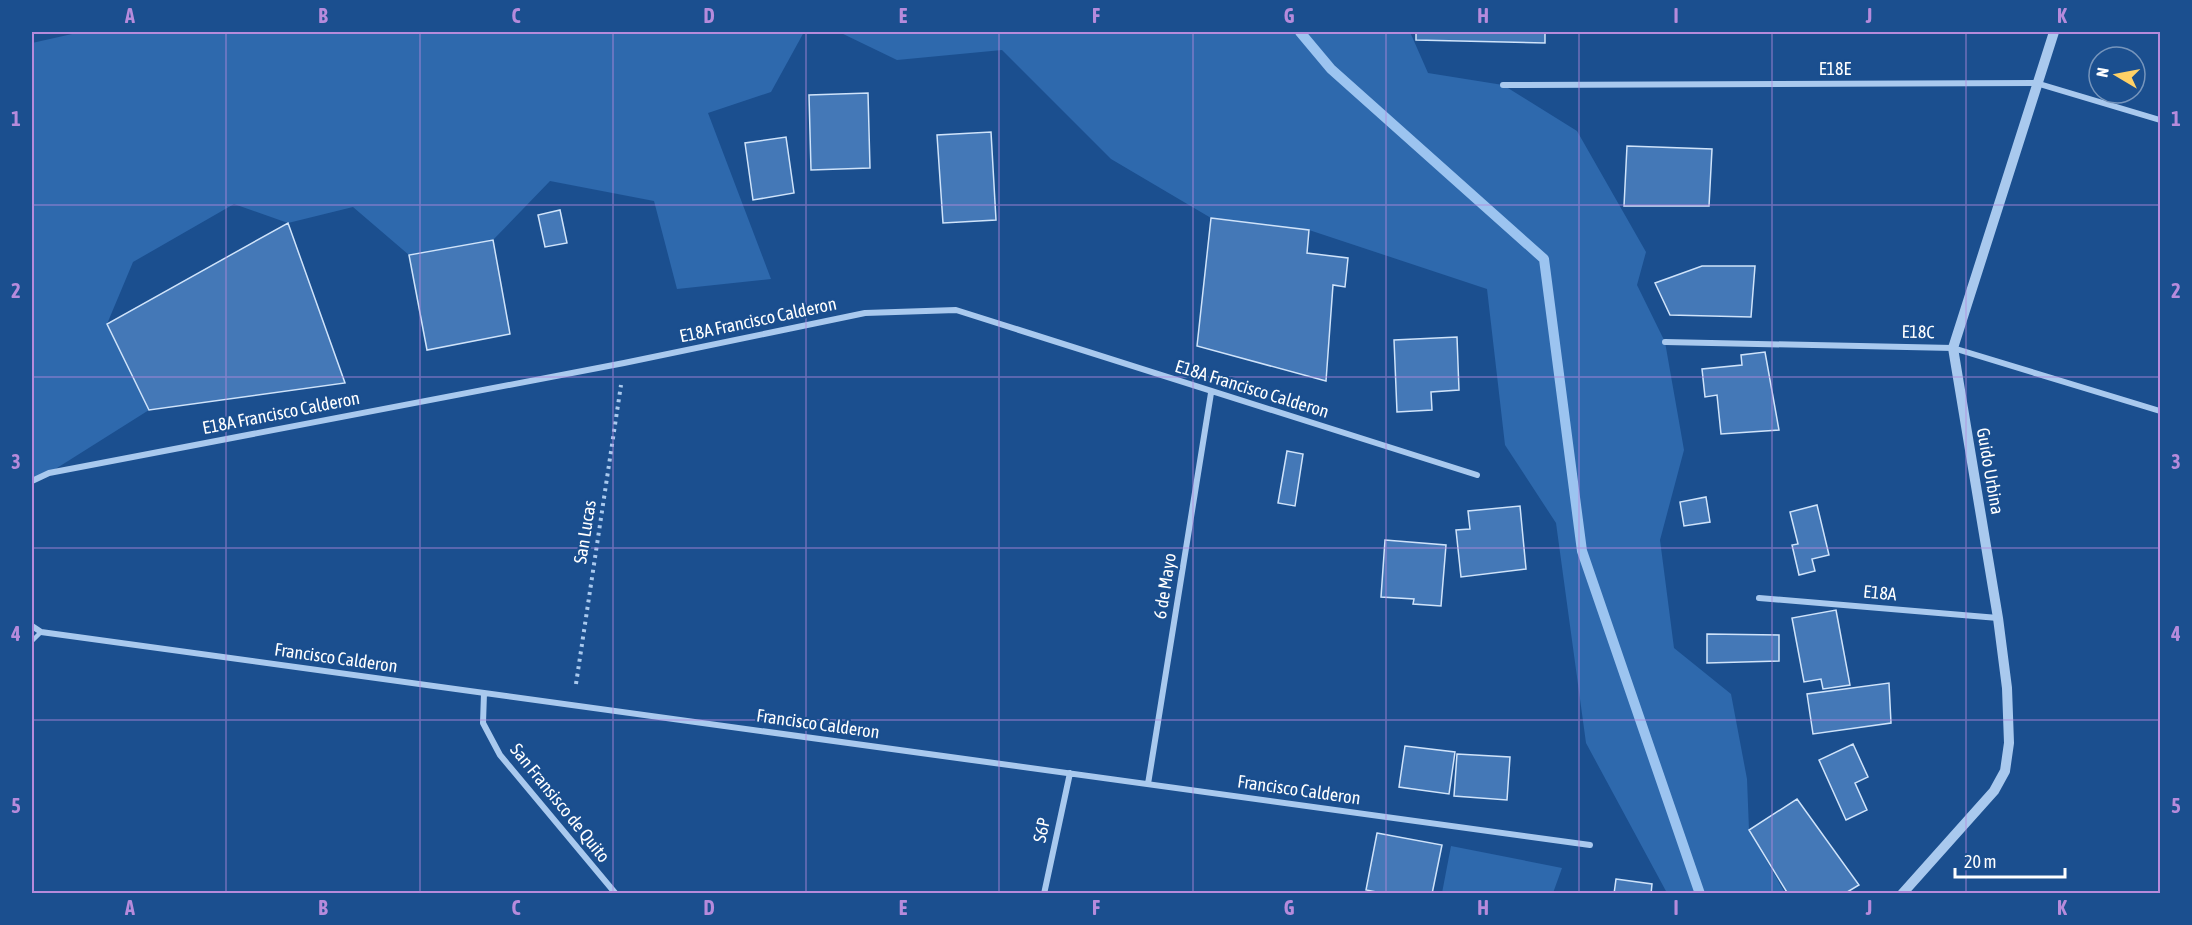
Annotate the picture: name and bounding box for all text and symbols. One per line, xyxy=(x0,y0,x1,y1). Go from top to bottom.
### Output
text: A xyxy=(124,4,135,27)
text: B xyxy=(318,4,328,27)
text: C xyxy=(512,4,521,27)
text: D xyxy=(703,4,715,27)
text: E xyxy=(899,4,908,27)
text: F xyxy=(1092,4,1100,27)
text: G xyxy=(1284,4,1295,27)
text: H xyxy=(1477,4,1489,27)
text: I xyxy=(1673,4,1679,27)
text: J xyxy=(1865,4,1872,27)
text: K xyxy=(2057,4,2067,27)
north arrow xyxy=(2087,45,2147,105)
street label: E18E xyxy=(1819,58,1851,79)
text: N xyxy=(2093,66,2112,79)
text: 1 xyxy=(11,107,21,130)
text: 1 xyxy=(2171,107,2181,130)
text: 2 xyxy=(11,279,21,302)
text: 2 xyxy=(2171,279,2181,302)
street label: E18A Francisco Calderon xyxy=(678,293,838,346)
street label: E18C xyxy=(1901,321,1935,342)
street label: E18A Francisco Calderon xyxy=(1173,355,1332,422)
street label: E18A Francisco Calderon xyxy=(200,387,361,438)
street label: Guido Urbina xyxy=(1973,426,2008,516)
text: 3 xyxy=(11,450,21,473)
text: 3 xyxy=(2171,450,2181,473)
street label: San Lucas xyxy=(569,499,600,565)
street label: 6 de Mayo xyxy=(1149,552,1180,620)
street label: E18A xyxy=(1862,581,1898,604)
text: 4 xyxy=(10,622,21,645)
text: 4 xyxy=(2170,622,2181,645)
street label: Francisco Calderon xyxy=(273,638,399,677)
street label: Francisco Calderon xyxy=(755,704,881,743)
street label: San Fransisco de Quito xyxy=(506,739,615,866)
street label: Francisco Calderon xyxy=(1236,770,1362,809)
text: 5 xyxy=(11,794,21,817)
text: 5 xyxy=(2171,794,2181,817)
street label: S6P xyxy=(1029,815,1054,844)
scale bar xyxy=(1955,841,2064,879)
text: 20 m xyxy=(1964,851,1996,872)
text: A xyxy=(124,896,135,919)
text: B xyxy=(318,896,328,919)
text: C xyxy=(512,896,521,919)
text: D xyxy=(703,896,715,919)
text: E xyxy=(899,896,908,919)
text: F xyxy=(1092,896,1100,919)
text: G xyxy=(1284,896,1295,919)
text: H xyxy=(1477,896,1489,919)
text: I xyxy=(1673,896,1679,919)
text: J xyxy=(1865,896,1872,919)
text: K xyxy=(2057,896,2067,919)

